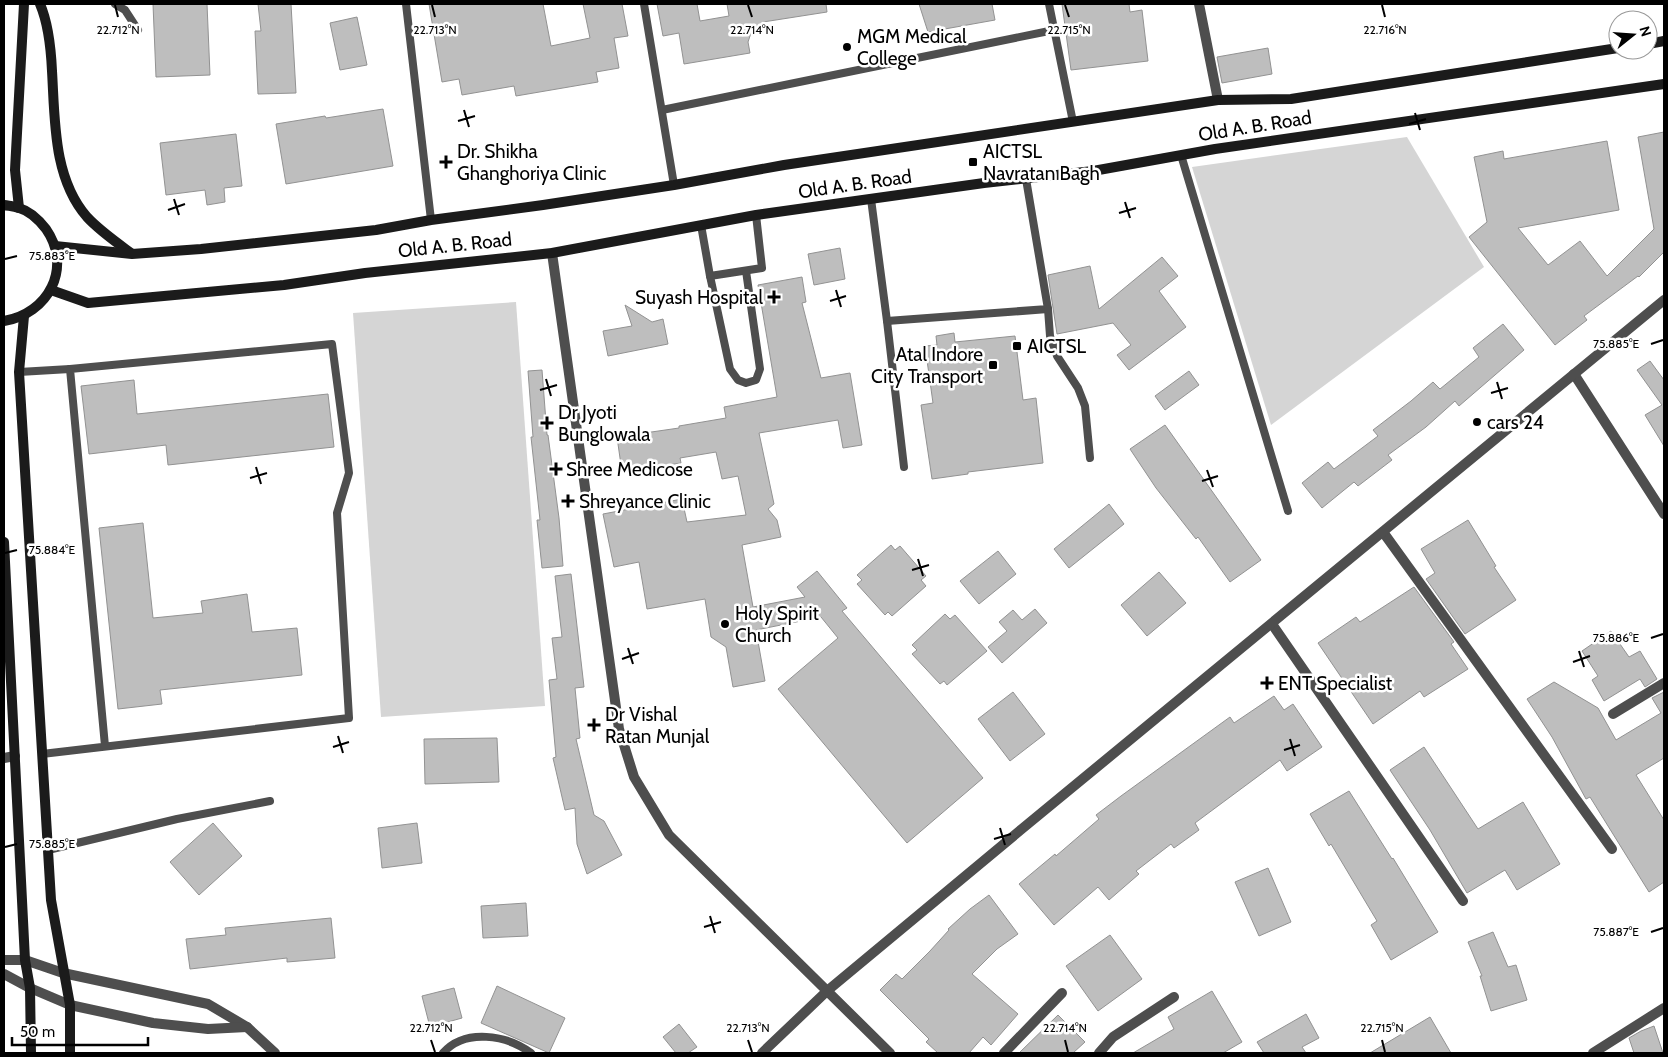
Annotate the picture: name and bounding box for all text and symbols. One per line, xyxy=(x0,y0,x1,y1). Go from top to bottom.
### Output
north arrow xyxy=(1608,10,1658,60)
text: 22.712°N xyxy=(96,22,140,37)
text: 22.713°N xyxy=(413,22,457,37)
text: 22.714°N xyxy=(730,22,774,37)
text: 22.715°N xyxy=(1047,22,1091,37)
text: 22.716°N xyxy=(1363,22,1407,37)
text: N xyxy=(1635,24,1655,39)
place label: MGM Medical College xyxy=(857,25,967,70)
marker: MGM Medical College xyxy=(841,41,853,53)
street label: Old A. B. Road xyxy=(1197,106,1313,146)
place label: Dr. Shikha Ghanghoriya Clinic xyxy=(457,140,607,185)
place label: AICTSL Navratan Bagh xyxy=(983,140,1100,185)
marker: Dr. Shikha Ghanghoriya Clinic xyxy=(439,155,453,169)
marker: AICTSL Navratan Bagh xyxy=(967,156,979,168)
street label: Old A. B. Road xyxy=(797,165,913,203)
street label: Old A. B. Road xyxy=(397,228,513,262)
text: 75.883°E xyxy=(29,248,75,263)
place label: Suyash Hospital xyxy=(635,286,764,309)
marker: Suyash Hospital xyxy=(767,290,781,304)
place label: AICTSL xyxy=(1027,335,1086,358)
text: 75.885°E xyxy=(1593,336,1639,351)
marker: AICTSL xyxy=(1011,340,1023,352)
place label: Atal Indore City Transport xyxy=(871,343,984,388)
marker: Atal Indore City Transport xyxy=(987,359,999,371)
place label: Dr Jyoti Bunglowala xyxy=(558,401,650,446)
place label: cars 24 xyxy=(1487,411,1544,434)
marker: Dr Jyoti Bunglowala xyxy=(540,416,554,430)
marker: cars 24 xyxy=(1471,416,1483,428)
place label: Shree Medicose xyxy=(566,458,693,481)
marker: Shree Medicose xyxy=(550,463,562,475)
place label: Shreyance Clinic xyxy=(579,490,711,513)
marker: Shreyance Clinic xyxy=(561,494,575,508)
text: 75.884°E xyxy=(29,542,76,557)
place label: Holy Spirit Church xyxy=(735,602,819,647)
marker: Holy Spirit Church xyxy=(719,618,731,630)
text: 75.886°E xyxy=(1593,630,1640,645)
place label: ENT Specialist xyxy=(1278,672,1393,695)
marker: ENT Specialist xyxy=(1260,676,1274,690)
place label: Dr Vishal Ratan Munjal xyxy=(605,703,710,748)
marker: Dr Vishal Ratan Munjal xyxy=(587,718,601,732)
text: 75.885°E xyxy=(29,836,75,851)
text: 75.887°E xyxy=(1593,924,1639,939)
scale bar xyxy=(12,1014,149,1046)
text: 22.712°N xyxy=(409,1020,453,1035)
text: 22.713°N xyxy=(726,1020,770,1035)
text: 22.714°N xyxy=(1043,1020,1087,1035)
text: 22.715°N xyxy=(1360,1020,1404,1035)
text: 50 m xyxy=(20,1023,55,1041)

